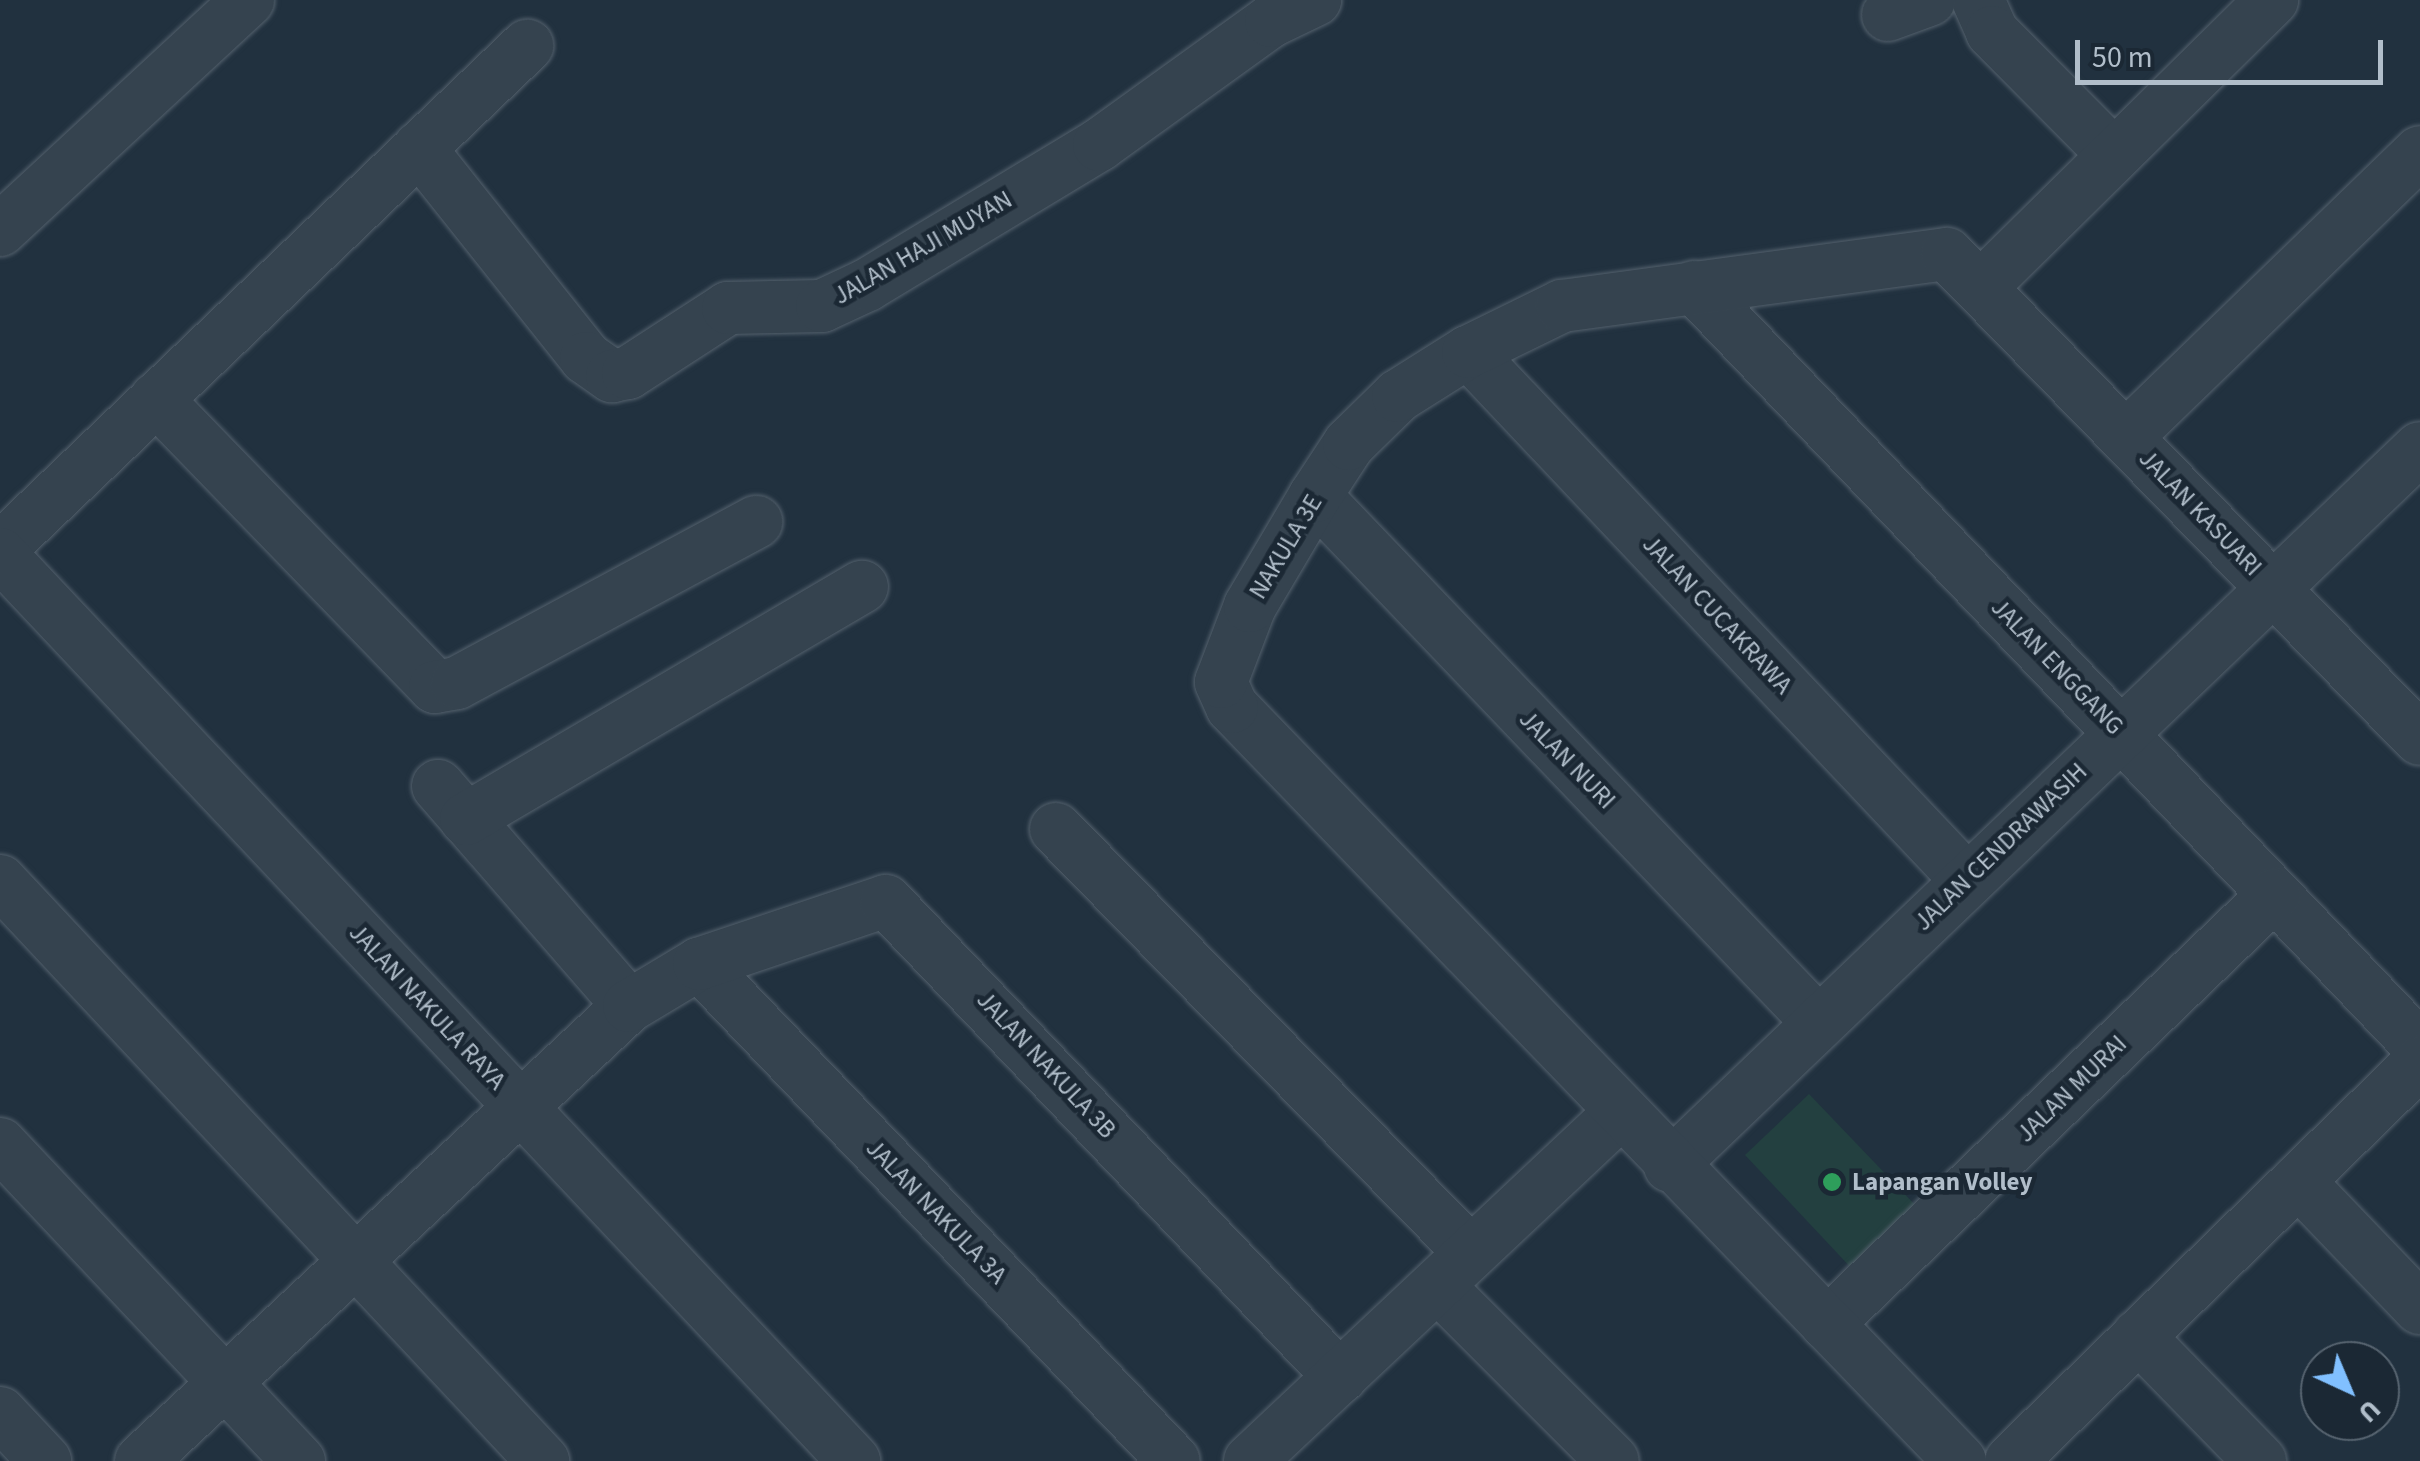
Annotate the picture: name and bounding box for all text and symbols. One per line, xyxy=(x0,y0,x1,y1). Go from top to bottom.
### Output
scale bar xyxy=(2080,20,2388,82)
text: 50 m xyxy=(2092,36,2153,79)
street label: JALAN HAJI MUYAN xyxy=(828,185,1018,311)
street label: JALAN KASUARI xyxy=(2132,444,2268,582)
street label: NAKULA 3E xyxy=(1243,489,1329,605)
street label: JALAN CUCAKRAWA xyxy=(1636,530,1798,700)
street label: JALAN ENGGANG xyxy=(1984,593,2130,741)
street label: JALAN NURI xyxy=(1513,704,1621,816)
street label: JALAN CENDRAWASIH xyxy=(1908,757,2094,937)
street label: JALAN NAKULA RAYA xyxy=(342,918,512,1096)
street label: JALAN NAKULA 3B xyxy=(970,985,1122,1145)
street label: JALAN MURAI xyxy=(2011,1029,2133,1149)
street label: JALAN NAKULA 3A xyxy=(859,1133,1013,1291)
place label: Lapangan Volley xyxy=(1852,1167,2032,1197)
marker: Lapangan Volley xyxy=(1821,1171,1843,1193)
north arrow xyxy=(2300,1341,2400,1441)
text: U xyxy=(2349,1390,2390,1432)

